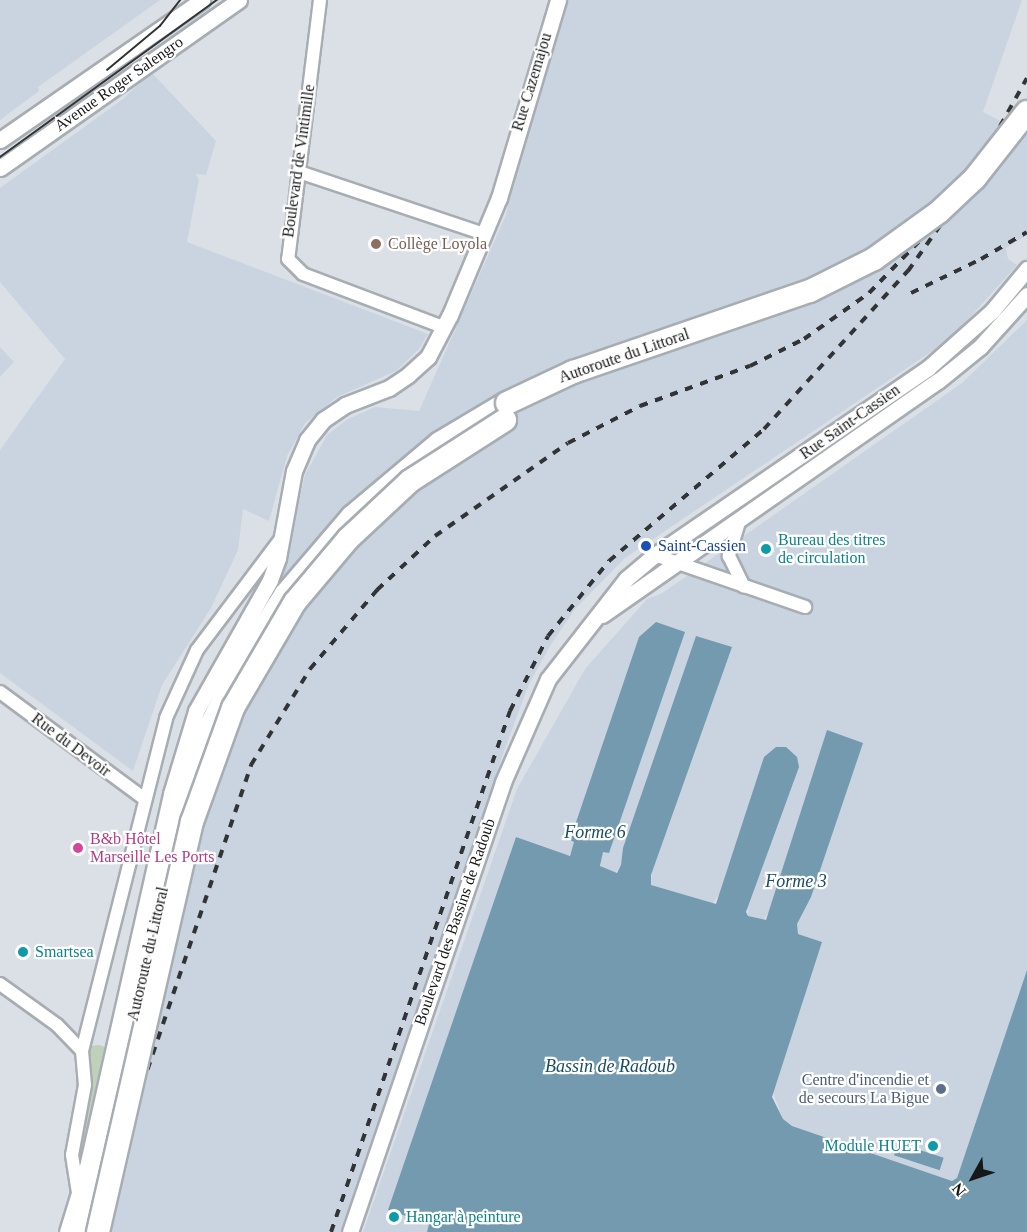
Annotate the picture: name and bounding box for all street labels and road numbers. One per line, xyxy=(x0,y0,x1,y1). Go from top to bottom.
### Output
street label: Rue Cazemajou xyxy=(508,31,556,133)
street label: Avenue Roger Salengro xyxy=(51,32,187,136)
street label: Boulevard de Vintimille xyxy=(279,83,319,239)
street label: Autoroute du Littoral xyxy=(556,325,692,387)
street label: Rue Saint-Cassien xyxy=(796,380,904,464)
street label: Rue du Devoir xyxy=(28,709,114,781)
street label: Boulevard des Bassins de Radoub xyxy=(410,816,500,1028)
street label: Autoroute du Littoral xyxy=(123,885,173,1023)

